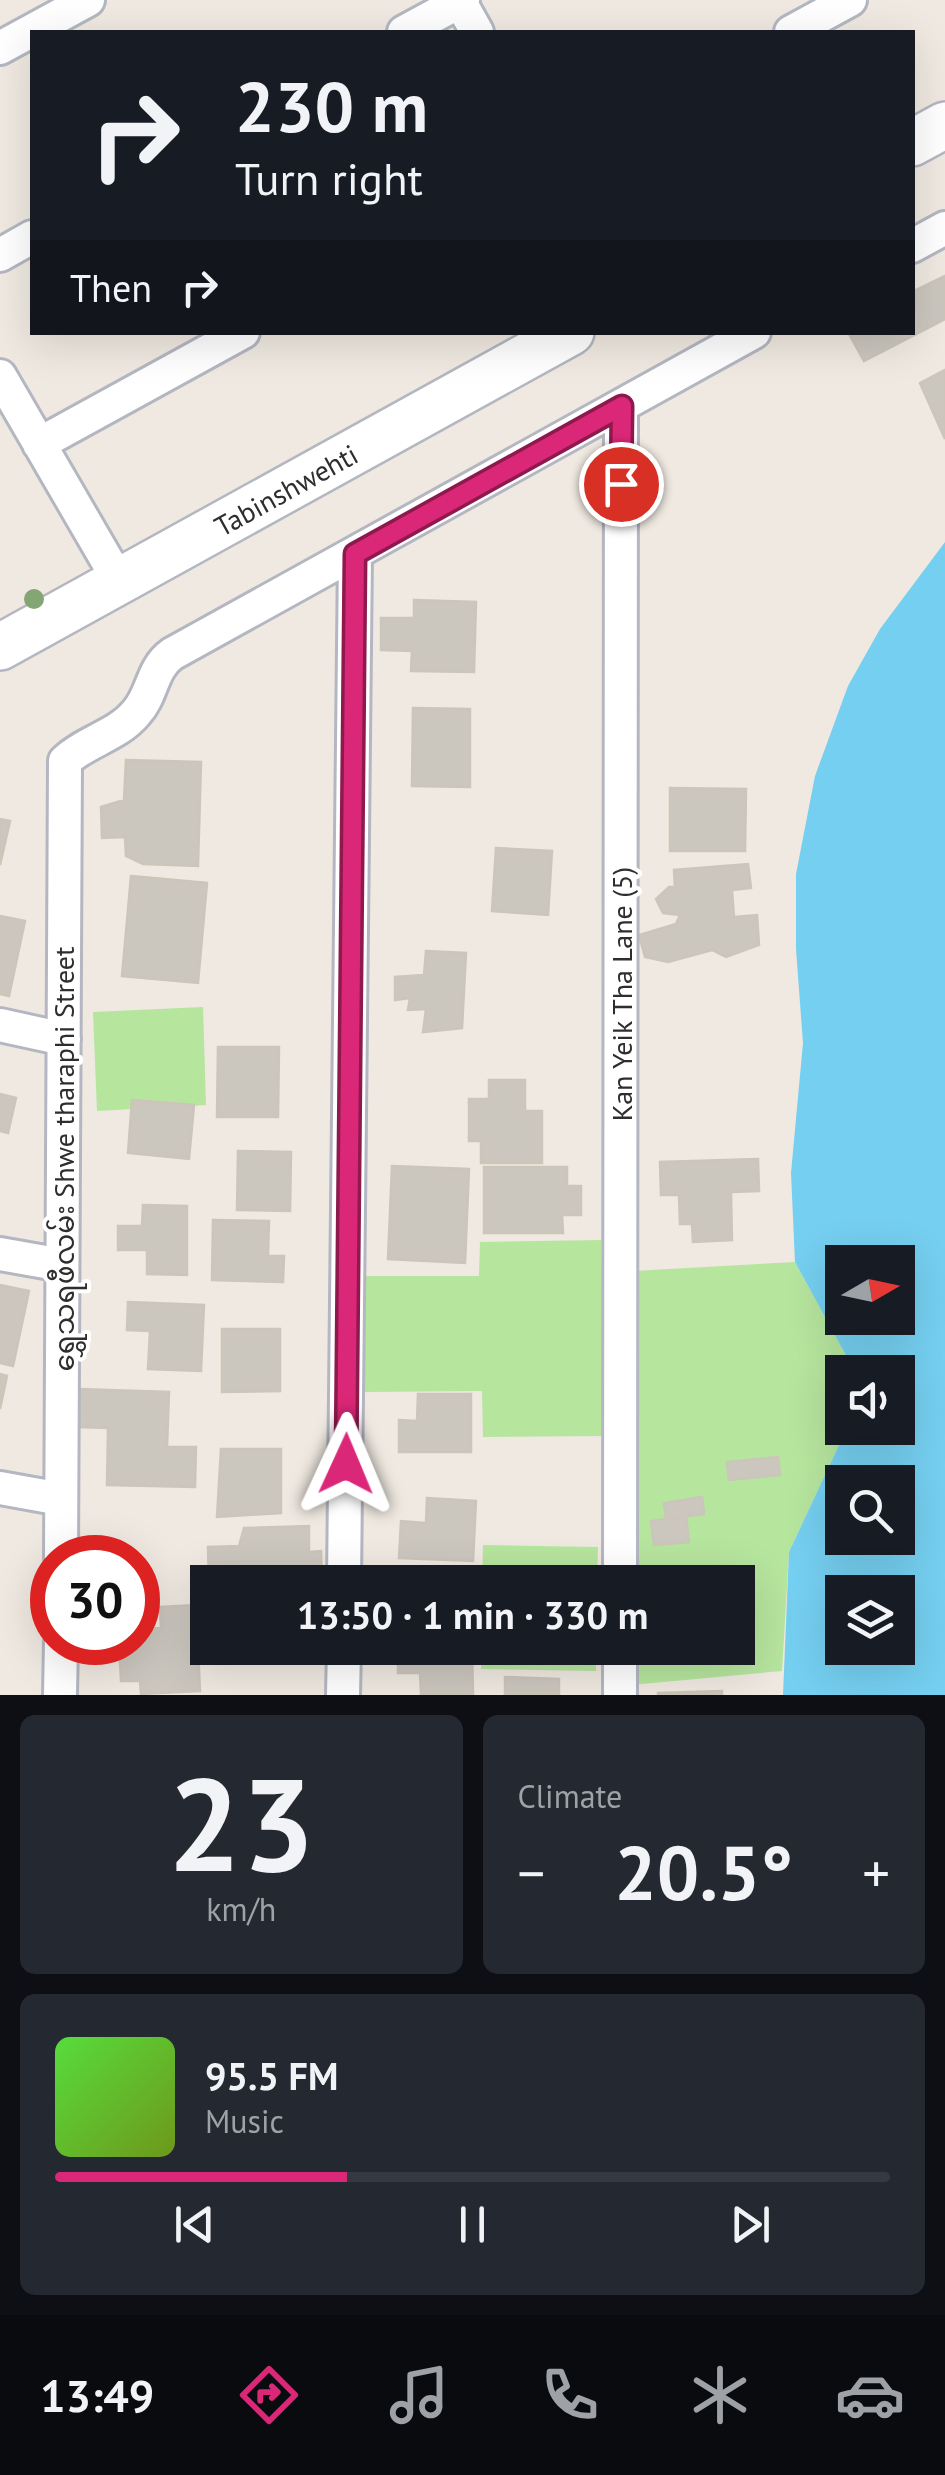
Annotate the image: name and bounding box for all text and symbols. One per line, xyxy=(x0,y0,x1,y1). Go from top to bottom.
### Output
text: 230 m xyxy=(235,61,428,151)
icon: right xyxy=(70,70,200,200)
text: Turn right xyxy=(235,149,423,207)
icon: right xyxy=(172,260,227,315)
text: Then xyxy=(70,263,152,312)
street label: Tabinshwehti xyxy=(208,435,364,545)
pin xyxy=(579,442,664,527)
icon: arrive xyxy=(594,457,649,512)
street label: Kan Yeik Tha Lane (5) xyxy=(603,867,640,1121)
street label: ရွှေသရဖီလမ်း Shwe tharaphi Street xyxy=(45,946,87,1372)
north arrow xyxy=(825,1245,915,1335)
map controls xyxy=(825,1245,915,1665)
button: sound xyxy=(825,1355,915,1445)
position arrow xyxy=(294,1412,398,1516)
button: search xyxy=(825,1465,915,1555)
speed limit sign: 30 xyxy=(30,1535,160,1665)
button: layers xyxy=(825,1575,915,1665)
text: 13:50 · 1 min · 330 m xyxy=(297,1590,648,1639)
text: 23 xyxy=(168,1739,315,1907)
text: Climate xyxy=(518,1775,622,1817)
text: 20.5° xyxy=(614,1824,793,1921)
text: − xyxy=(518,1837,545,1908)
text: + xyxy=(862,1837,890,1908)
text: km/h xyxy=(206,1888,276,1930)
text: 95.5 FM xyxy=(205,2051,338,2100)
text: Music xyxy=(205,2100,284,2142)
icon: previous xyxy=(167,2197,222,2252)
icon: pause xyxy=(445,2197,500,2252)
icon: next xyxy=(723,2197,778,2252)
icon: directions xyxy=(234,2360,304,2430)
icon: music xyxy=(384,2360,454,2430)
icon: phone xyxy=(535,2360,605,2430)
icon: climate xyxy=(685,2360,755,2430)
icon: car xyxy=(835,2360,905,2430)
text: 13:49 xyxy=(40,2366,154,2424)

